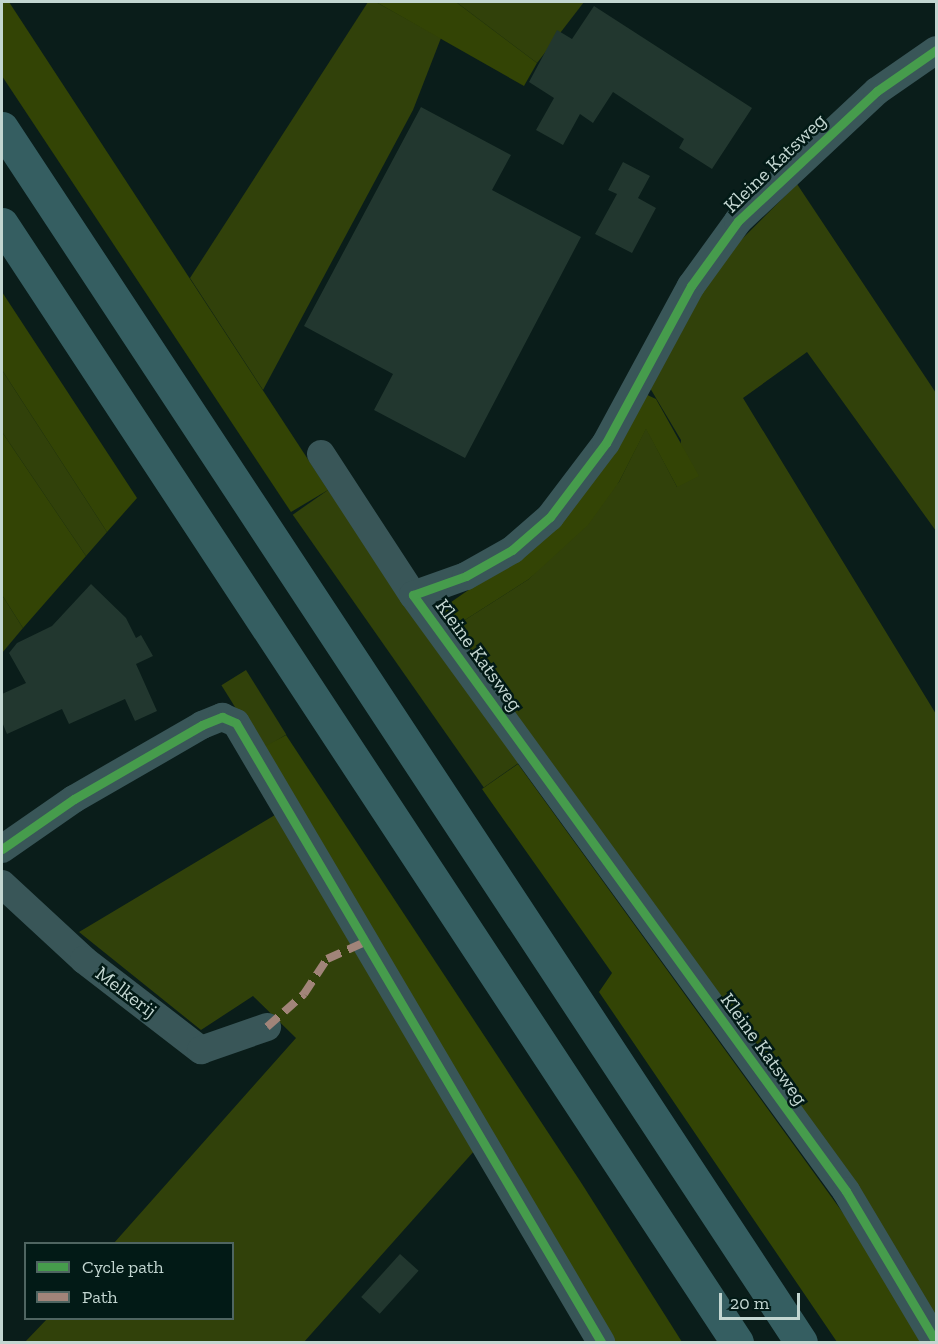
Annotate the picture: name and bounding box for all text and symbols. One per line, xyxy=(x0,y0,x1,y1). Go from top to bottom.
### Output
street label: Kleine Katsweg xyxy=(719,108,831,218)
street label: Kleine Katsweg xyxy=(430,594,528,716)
street label: Melkerij xyxy=(91,961,161,1023)
street label: Kleine Katsweg xyxy=(715,988,813,1110)
legend xyxy=(24,1242,234,1320)
text: Cycle path xyxy=(82,1256,164,1278)
scale bar xyxy=(722,1281,803,1319)
text: Path xyxy=(82,1286,118,1308)
text: 20 m xyxy=(730,1292,769,1314)

